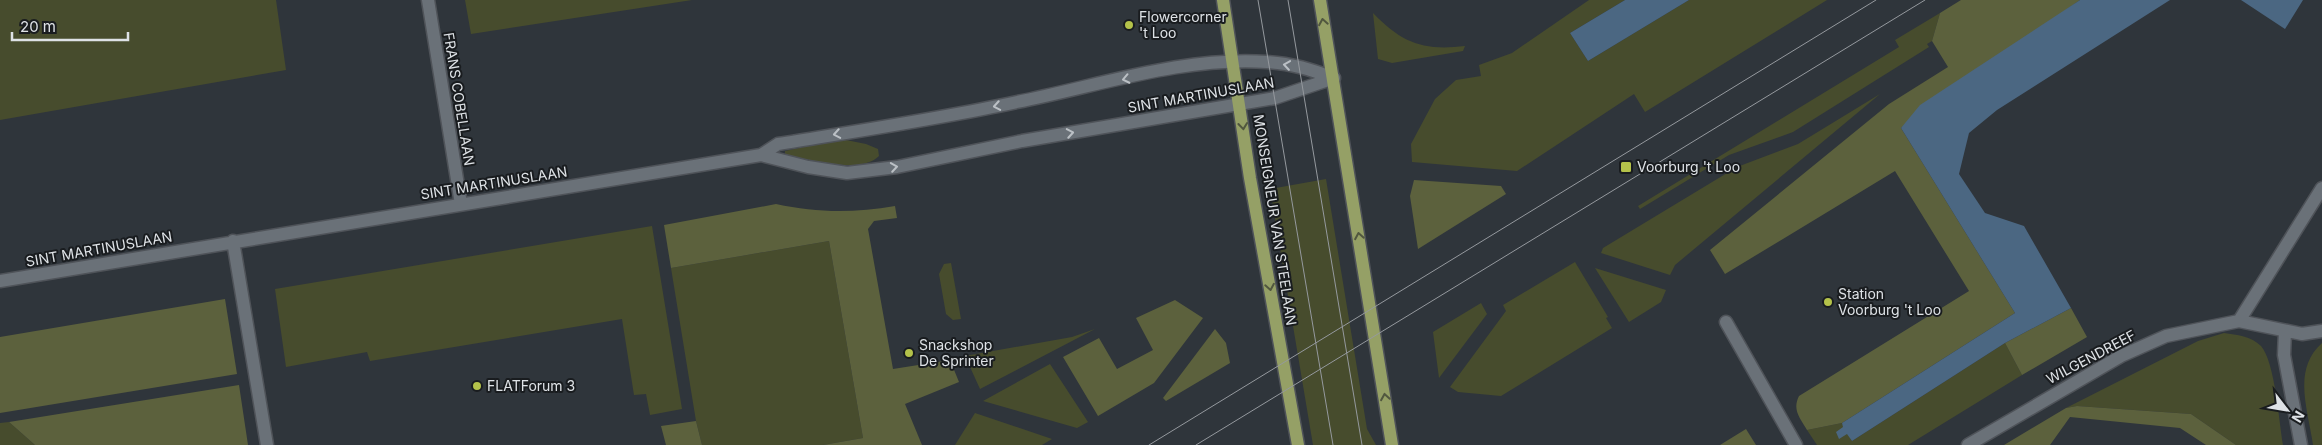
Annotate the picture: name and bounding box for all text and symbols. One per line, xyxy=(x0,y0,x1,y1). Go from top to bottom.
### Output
place label: Flowercorner 't Loo xyxy=(1139,8,1227,41)
scale bar xyxy=(12,10,129,42)
text: 20 m xyxy=(20,17,56,36)
one-way arrow xyxy=(1319,17,1329,26)
marker: Flowercorner 't Loo xyxy=(1123,19,1135,31)
street label: FRANS COBELLAAN xyxy=(441,31,478,167)
one-way arrow xyxy=(1282,60,1291,70)
one-way arrow xyxy=(1122,73,1131,84)
street label: SINT MARTINUSLAAN xyxy=(1126,73,1275,116)
one-way arrow xyxy=(993,100,1002,110)
street label: MONSEIGNEUR VAN STEELAAN xyxy=(1250,113,1301,327)
one-way arrow xyxy=(1237,123,1248,131)
one-way arrow xyxy=(1066,128,1075,138)
one-way arrow xyxy=(833,129,842,139)
place label: Voorburg 't Loo xyxy=(1637,158,1740,175)
marker: Voorburg 't Loo xyxy=(1619,160,1633,174)
one-way arrow xyxy=(890,162,899,172)
street label: SINT MARTINUSLAAN xyxy=(419,163,568,203)
street label: SINT MARTINUSLAAN xyxy=(24,227,173,270)
one-way arrow xyxy=(1354,232,1364,241)
one-way arrow xyxy=(1264,282,1274,291)
place label: Station Voorburg 't Loo xyxy=(1838,285,1941,318)
marker: Station Voorburg 't Loo xyxy=(1822,296,1834,308)
street label: WILGENDREEF xyxy=(2043,326,2138,387)
place label: Snackshop De Sprinter xyxy=(919,336,994,369)
marker: Snackshop De Sprinter xyxy=(903,347,915,359)
place label: FLATForum 3 xyxy=(487,377,575,394)
marker: FLATForum 3 xyxy=(471,380,483,392)
north arrow xyxy=(2262,385,2312,435)
one-way arrow xyxy=(1380,393,1390,401)
text: N xyxy=(2289,408,2309,426)

